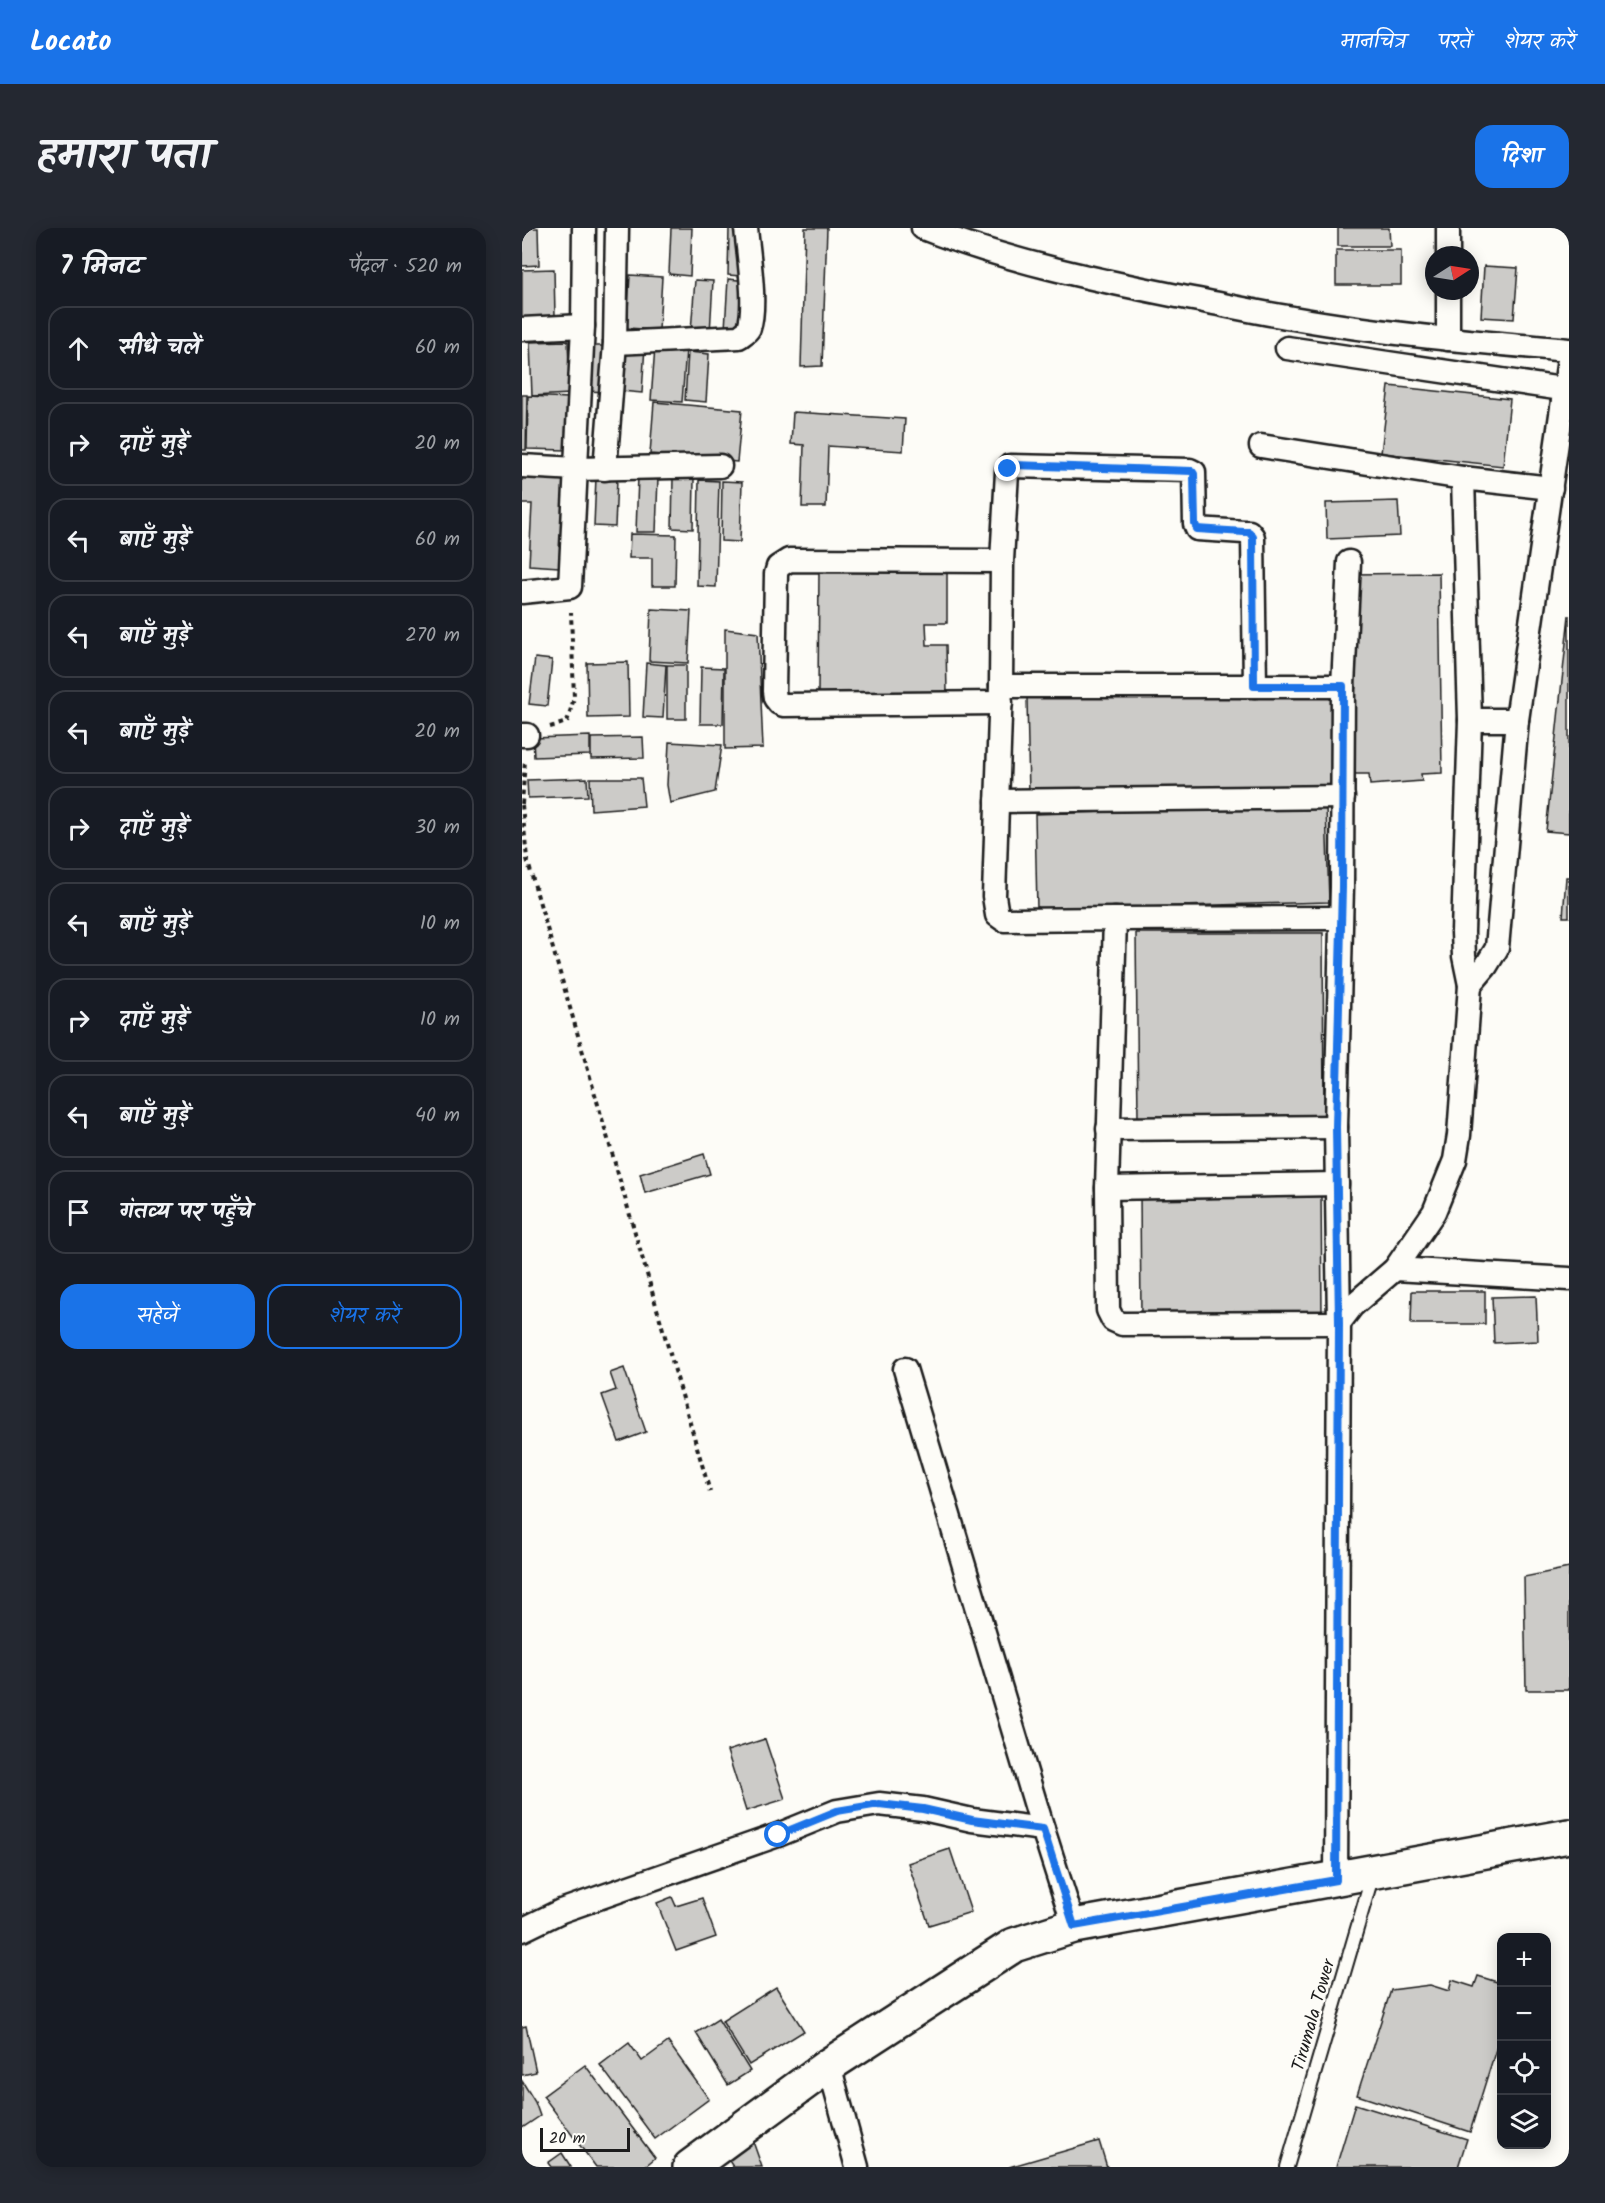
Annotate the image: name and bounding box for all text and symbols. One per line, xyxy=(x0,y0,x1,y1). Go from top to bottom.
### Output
text: Locato xyxy=(30,20,111,65)
text: मानचित्र xyxy=(1341,26,1406,59)
text: परतें xyxy=(1439,26,1471,59)
text: शेयर करें xyxy=(1504,26,1575,59)
text: हमारा पता xyxy=(36,123,211,190)
button: दिशा xyxy=(1475,125,1569,188)
text: 7 मिनट xyxy=(60,246,141,288)
north arrow xyxy=(1425,246,1479,300)
text: पैदल · 520 m xyxy=(349,251,462,283)
text: सीधे चलें xyxy=(119,331,200,366)
icon: ahead xyxy=(62,332,95,365)
text: 60 m xyxy=(415,332,460,364)
text: दाएँ मुड़ें xyxy=(119,427,188,462)
icon: right xyxy=(62,428,95,461)
text: 20 m xyxy=(414,428,460,460)
route end xyxy=(994,455,1020,481)
text: बाएँ मुड़ें xyxy=(119,523,190,558)
icon: left xyxy=(62,524,95,557)
text: 60 m xyxy=(415,524,460,556)
text: बाएँ मुड़ें xyxy=(119,619,190,654)
icon: left xyxy=(62,620,95,653)
text: 270 m xyxy=(405,620,460,652)
text: बाएँ मुड़ें xyxy=(119,715,190,750)
icon: left xyxy=(62,716,95,749)
text: 20 m xyxy=(414,716,460,748)
text: दाएँ मुड़ें xyxy=(119,811,188,846)
icon: right xyxy=(62,812,95,845)
text: 30 m xyxy=(415,812,460,844)
text: बाएँ मुड़ें xyxy=(119,907,190,942)
icon: left xyxy=(62,908,95,941)
text: 10 m xyxy=(420,908,460,940)
text: दाएँ मुड़ें xyxy=(119,1003,188,1038)
icon: right xyxy=(62,1004,95,1037)
text: 10 m xyxy=(420,1004,460,1036)
text: बाएँ मुड़ें xyxy=(119,1099,190,1134)
icon: left xyxy=(62,1100,95,1133)
text: 40 m xyxy=(415,1100,460,1132)
text: गंतव्य पर पहुँचे xyxy=(119,1195,252,1230)
icon: arrive xyxy=(62,1196,95,1229)
button: सहेजें xyxy=(60,1284,255,1349)
button: शेयर करें xyxy=(267,1284,462,1349)
route start xyxy=(764,1821,790,1847)
map controls xyxy=(1497,1933,1551,2149)
button: + xyxy=(1497,1933,1551,1987)
street label: Tirumala Tower xyxy=(1285,1955,1345,2075)
button: − xyxy=(1497,1987,1551,2041)
button: locate xyxy=(1497,2041,1551,2095)
button: layers xyxy=(1497,2095,1551,2149)
scale bar xyxy=(540,2125,630,2152)
text: 20 m xyxy=(549,2126,585,2151)

